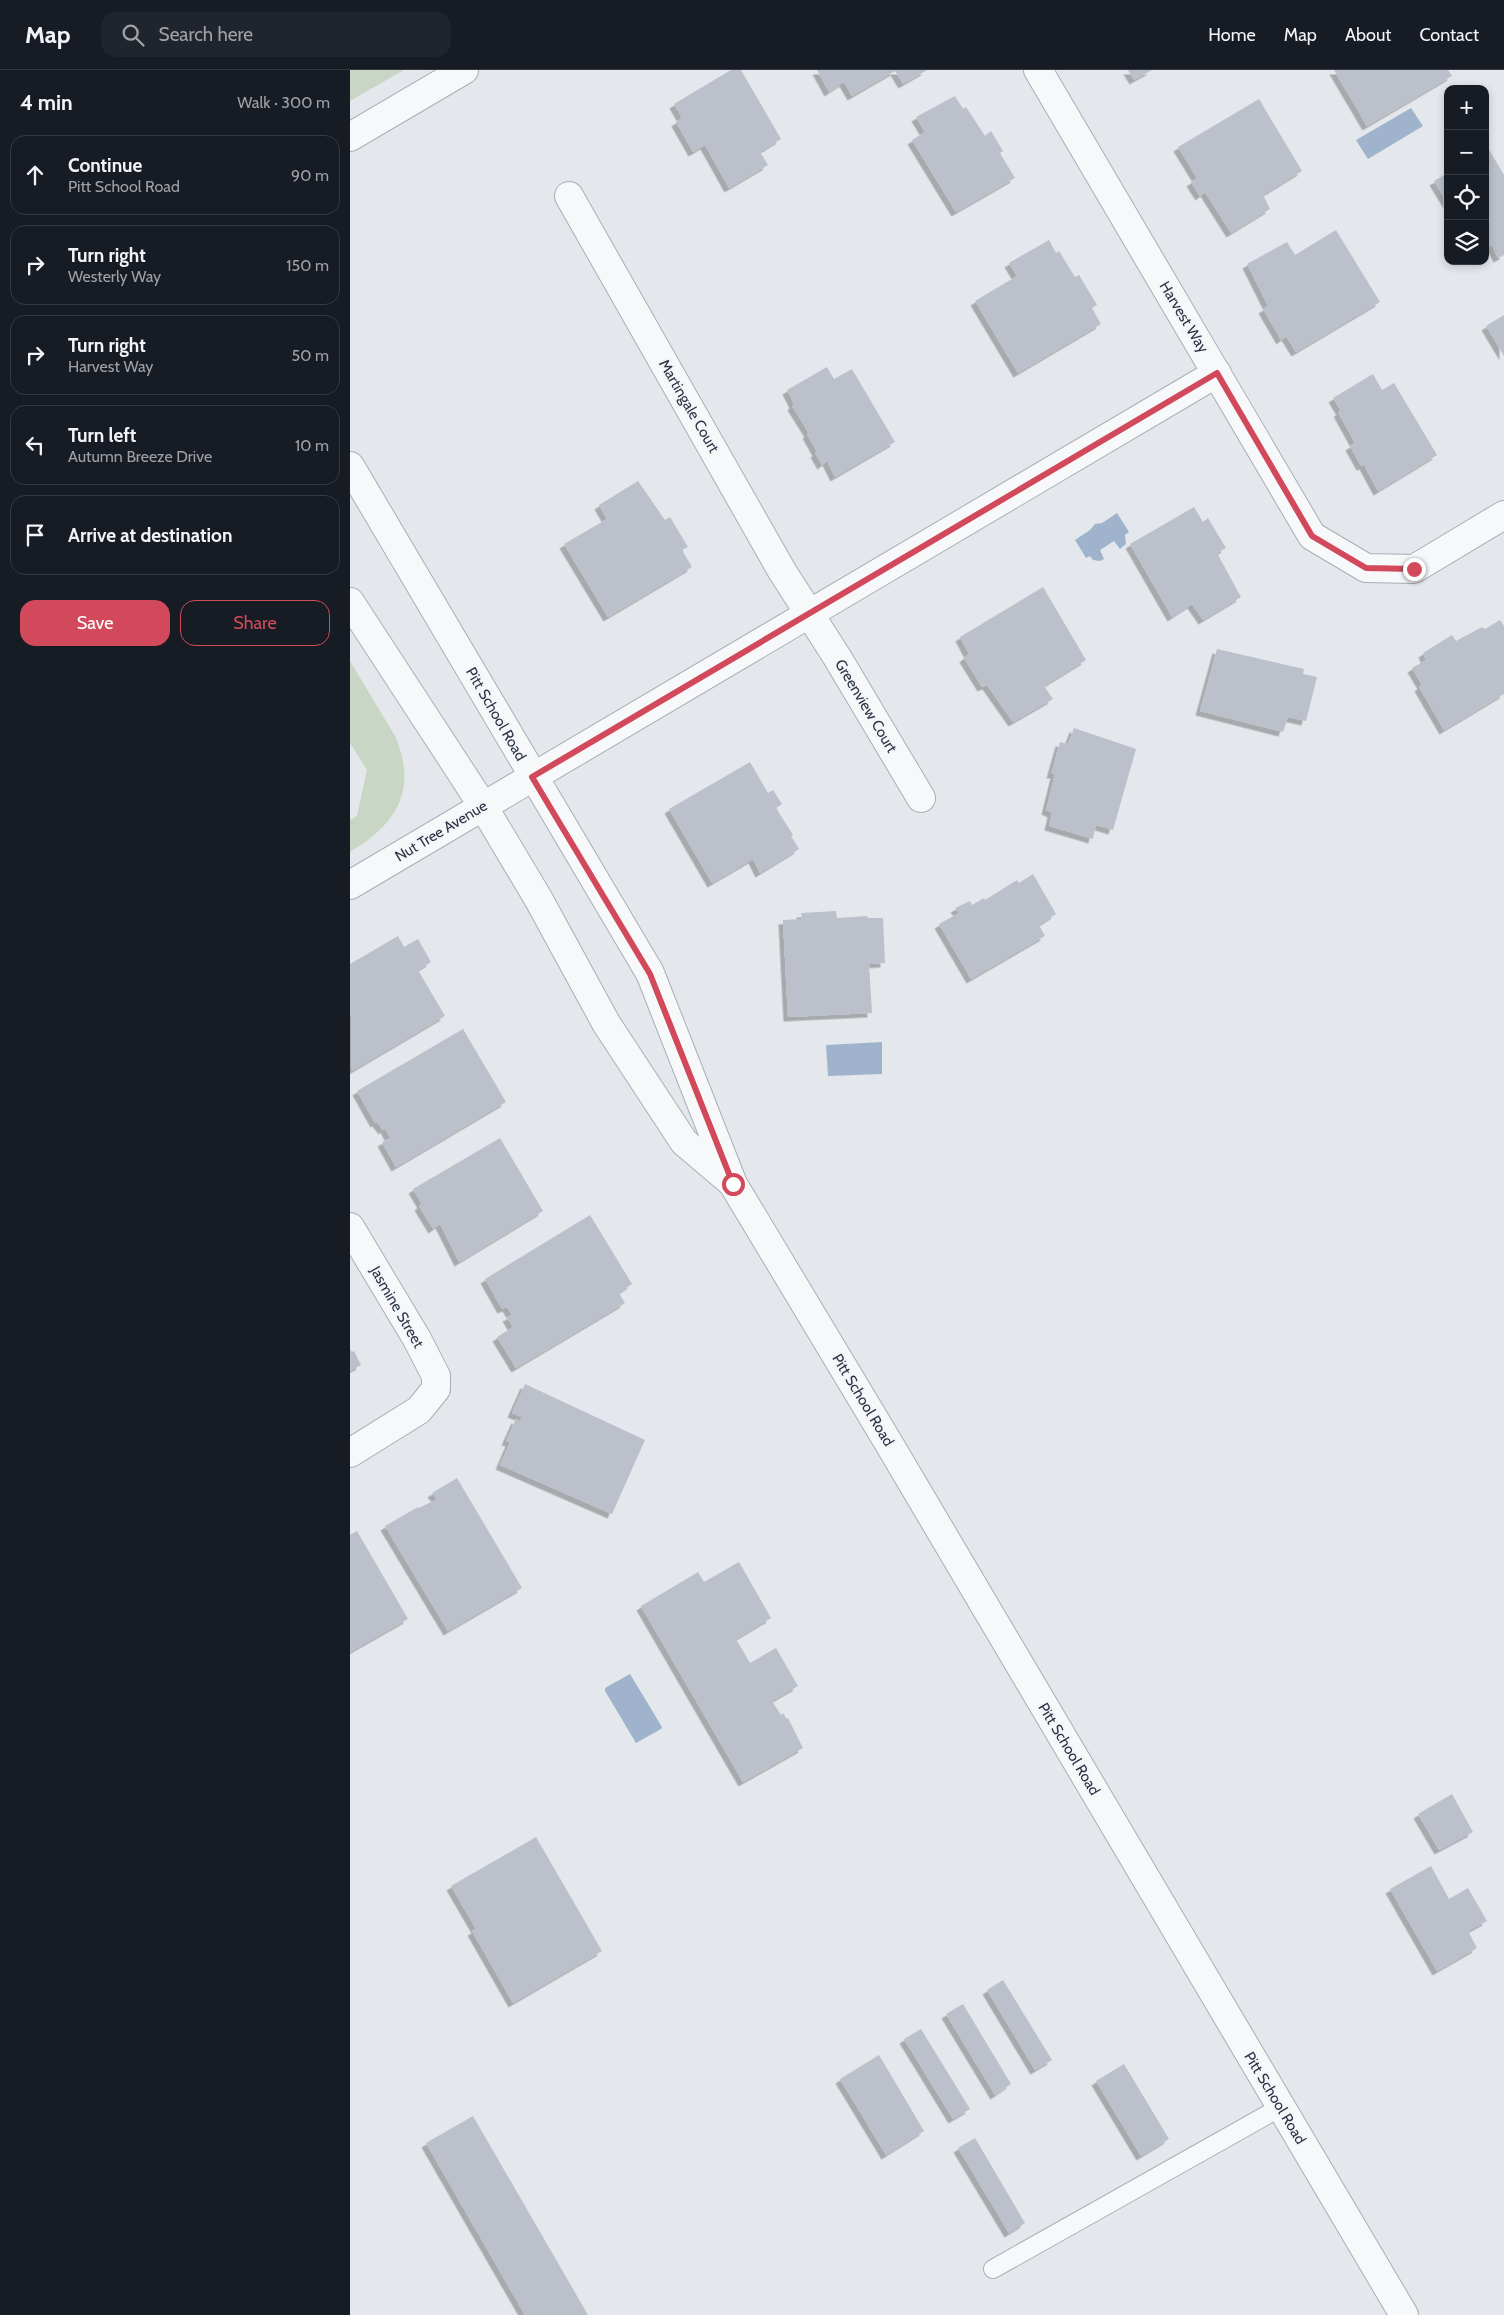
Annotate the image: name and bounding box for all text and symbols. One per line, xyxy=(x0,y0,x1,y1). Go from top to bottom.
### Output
search box xyxy=(101,12,451,57)
text: Map xyxy=(25,20,71,49)
icon: search xyxy=(119,21,147,49)
text: Search here xyxy=(159,23,253,46)
text: Home xyxy=(1208,24,1256,46)
text: Map xyxy=(1284,24,1317,46)
text: About xyxy=(1345,24,1391,46)
text: Contact xyxy=(1419,24,1479,46)
map controls xyxy=(1444,85,1489,265)
button: + xyxy=(1444,85,1489,130)
text: 4 min xyxy=(20,90,73,115)
text: Walk · 300 m xyxy=(237,93,330,112)
button: − xyxy=(1444,130,1489,175)
text: Continue xyxy=(68,154,142,177)
icon: ahead xyxy=(21,161,49,189)
text: 90 m xyxy=(291,166,329,185)
button: locate xyxy=(1444,175,1489,220)
text: Pitt School Road xyxy=(68,177,180,196)
button: layers xyxy=(1444,220,1489,265)
text: Turn right xyxy=(68,244,146,267)
icon: right xyxy=(21,251,49,279)
text: 150 m xyxy=(286,256,329,275)
text: Westerly Way xyxy=(68,267,161,286)
street label: Harvest Way xyxy=(1156,278,1213,356)
text: Turn right xyxy=(68,334,146,357)
icon: right xyxy=(21,341,49,369)
text: 50 m xyxy=(292,346,329,365)
street label: Martingale Court xyxy=(655,356,723,456)
text: Harvest Way xyxy=(68,357,153,376)
text: Turn left xyxy=(68,424,136,447)
icon: left xyxy=(21,431,49,459)
text: 10 m xyxy=(295,436,329,455)
text: Autumn Breeze Drive xyxy=(68,447,212,466)
icon: arrive xyxy=(21,521,49,549)
text: Arrive at destination xyxy=(68,524,232,547)
route end xyxy=(1403,558,1426,581)
button: Save xyxy=(20,600,170,646)
button: Share xyxy=(180,600,330,646)
street label: Greenview Court xyxy=(831,656,901,756)
street label: Pitt School Road xyxy=(462,664,530,764)
street label: Nut Tree Avenue xyxy=(392,796,491,866)
route start xyxy=(722,1173,745,1196)
street label: Jasmine Street xyxy=(366,1262,428,1351)
street label: Pitt School Road xyxy=(828,1350,898,1450)
street label: Pitt School Road xyxy=(1034,1699,1104,1799)
street label: Pitt School Road xyxy=(1240,2048,1310,2148)

